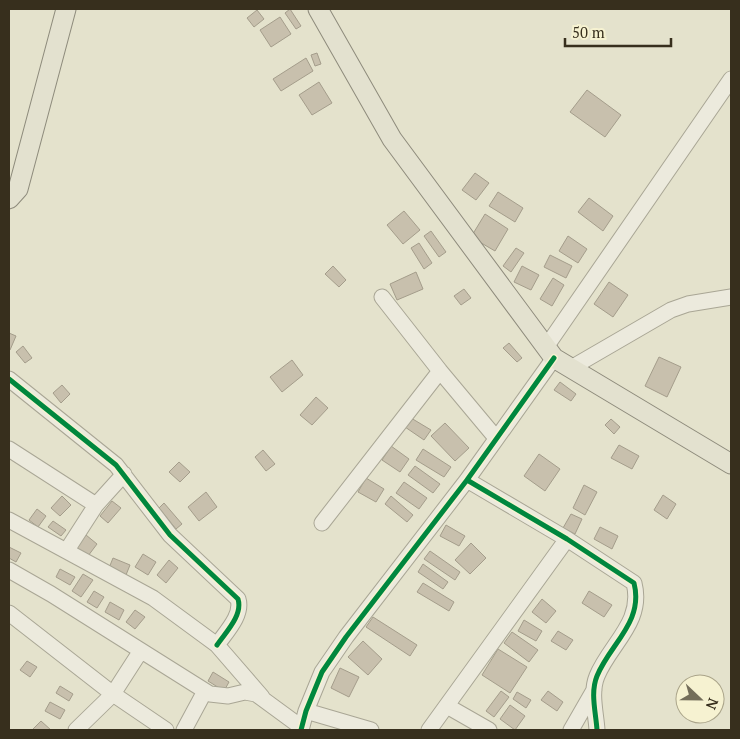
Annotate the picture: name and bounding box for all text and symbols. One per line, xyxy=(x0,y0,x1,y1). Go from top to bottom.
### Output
scale bar xyxy=(565,15,671,47)
text: 50 m xyxy=(572,22,605,42)
north arrow xyxy=(675,674,725,724)
text: N xyxy=(702,696,723,713)

